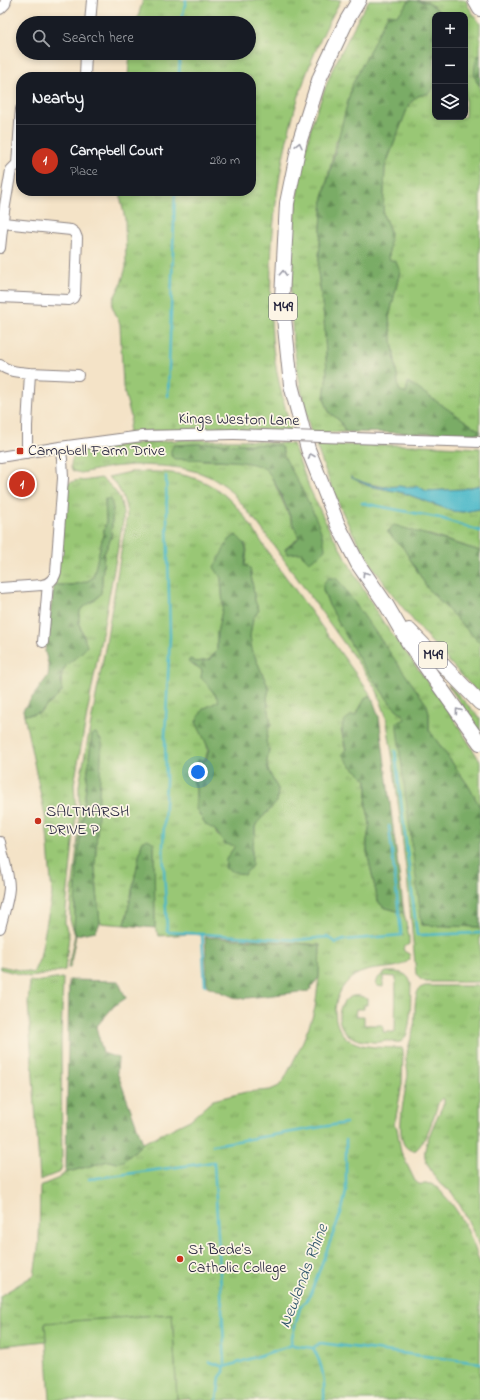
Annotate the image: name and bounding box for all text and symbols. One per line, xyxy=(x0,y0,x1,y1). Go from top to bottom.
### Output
map controls xyxy=(432,12,468,120)
button: + xyxy=(432,12,468,48)
search box xyxy=(16,16,256,60)
icon: search xyxy=(30,27,52,49)
text: Search here xyxy=(62,27,134,49)
button: − xyxy=(432,48,468,84)
button: layers xyxy=(432,84,468,120)
text: Nearby xyxy=(32,86,84,111)
text: Campbell Court xyxy=(70,140,163,162)
one-way arrow xyxy=(295,142,303,148)
text: 1 xyxy=(43,151,47,170)
text: 280 m xyxy=(210,151,240,170)
text: Place xyxy=(70,162,98,181)
one-way arrow xyxy=(279,270,288,276)
road number: M49 xyxy=(269,294,297,320)
street label: Kings Weston Lane xyxy=(178,407,300,433)
place label: Campbell Farm Drive xyxy=(28,439,166,463)
marker: Campbell Farm Drive xyxy=(15,446,25,456)
one-way arrow xyxy=(307,453,315,460)
pin: 1 xyxy=(9,469,35,499)
one-way arrow xyxy=(362,571,370,578)
road number: M49 xyxy=(419,642,447,668)
one-way arrow xyxy=(455,708,463,715)
your location xyxy=(188,762,208,782)
place label: SALTMARSH DRIVE P xyxy=(45,800,129,842)
marker: SALTMARSH DRIVE P xyxy=(33,816,43,826)
water label: Newlands Rhine xyxy=(273,1219,336,1332)
place label: St Bede's Catholic College xyxy=(188,1238,287,1280)
marker: St Bede's Catholic College xyxy=(175,1254,185,1264)

